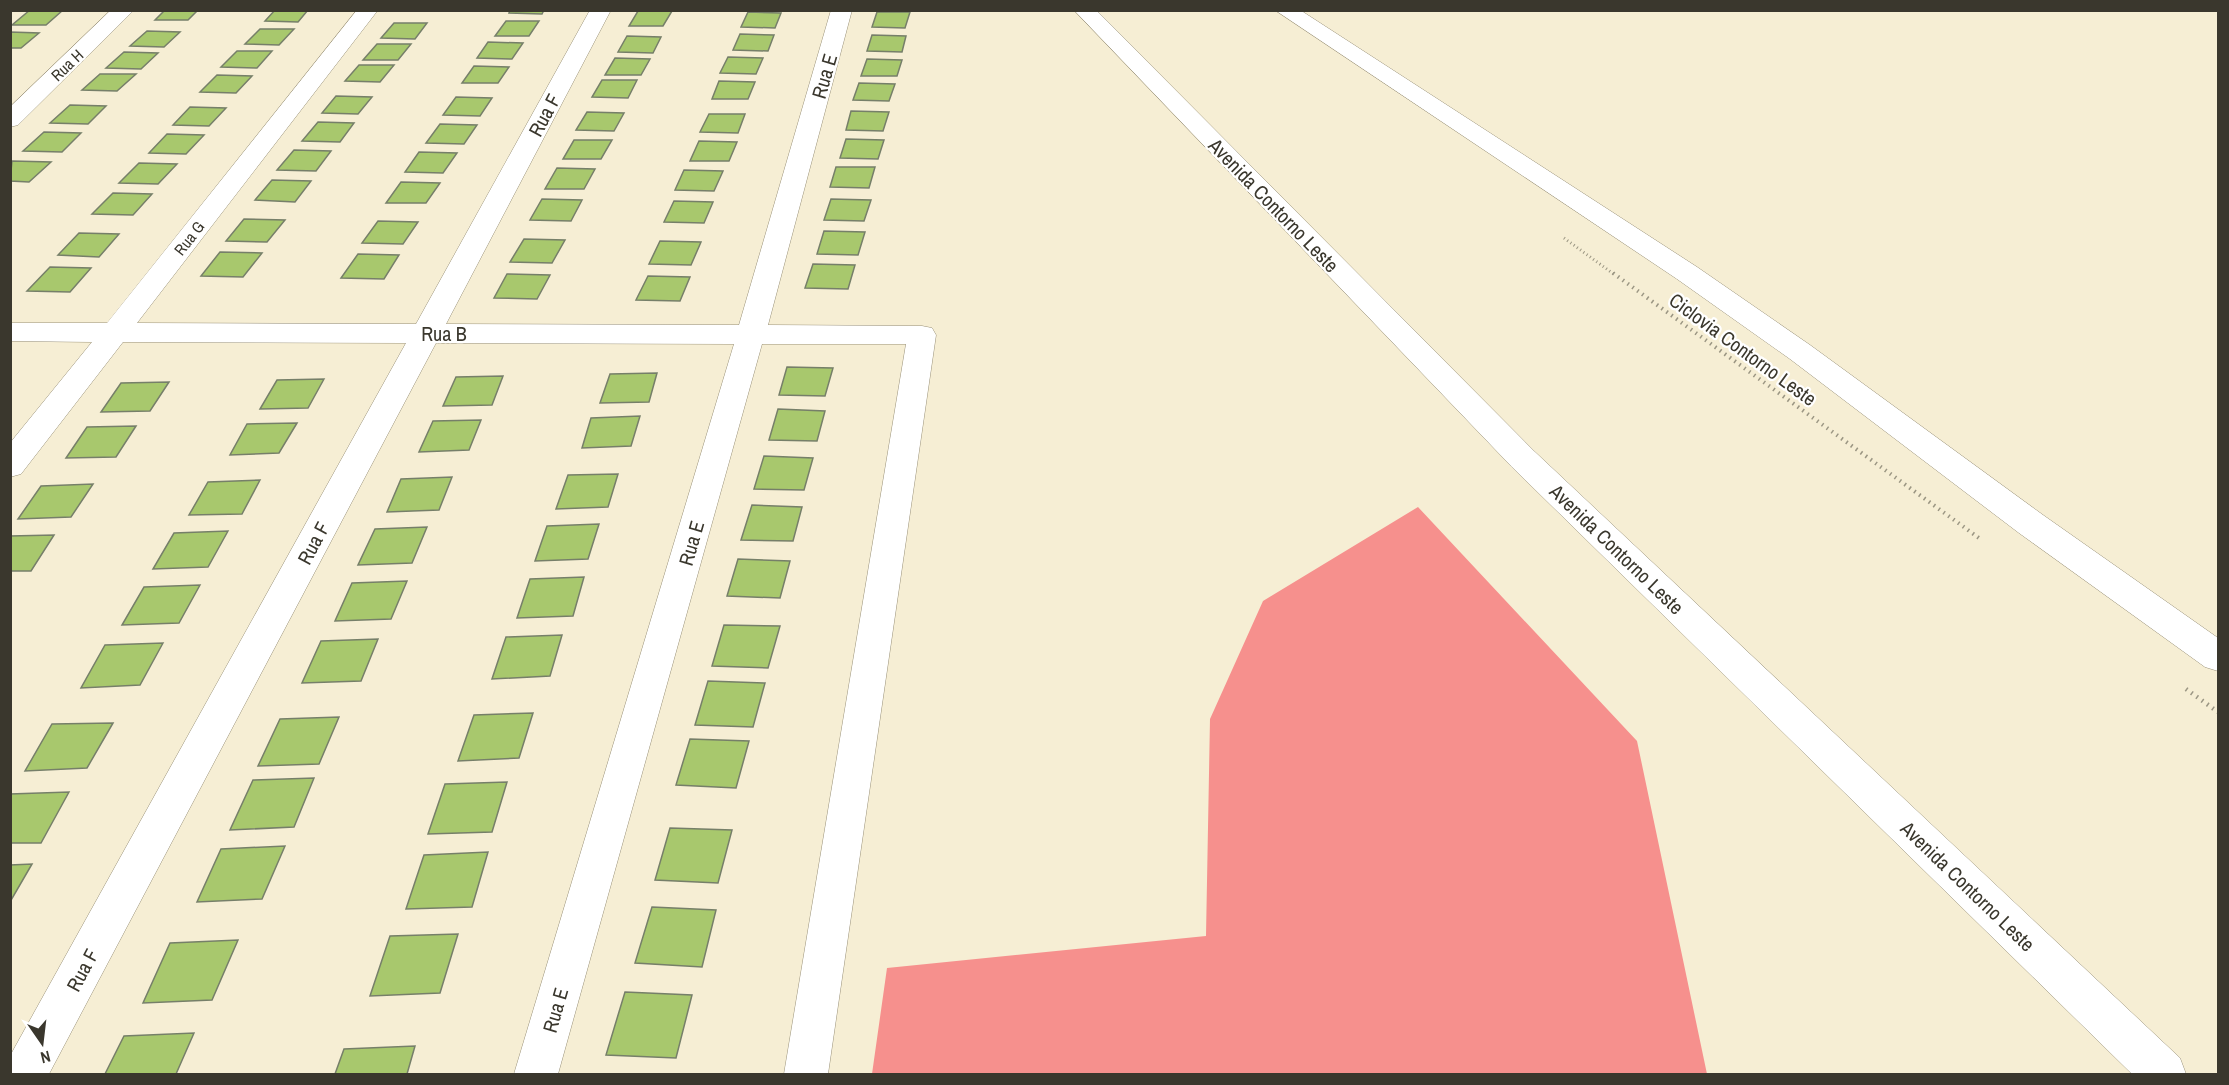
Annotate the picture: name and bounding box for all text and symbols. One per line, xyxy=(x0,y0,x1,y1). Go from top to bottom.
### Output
street label: Rua H xyxy=(46,44,88,86)
street label: Rua E xyxy=(805,50,843,102)
street label: Rua F xyxy=(522,89,566,141)
street label: Avenida Contorno Leste xyxy=(1202,131,1345,278)
street label: Rua G xyxy=(169,216,209,260)
street label: Ciclovia Contorno Leste xyxy=(1664,286,1822,412)
street label: Rua B xyxy=(421,320,467,347)
street label: Avenida Contorno Leste xyxy=(1543,477,1690,620)
street label: Rua F xyxy=(291,517,335,569)
street label: Rua E xyxy=(672,517,710,569)
street label: Avenida Contorno Leste xyxy=(1894,814,2041,957)
street label: Rua F xyxy=(60,944,104,996)
street label: Rua E xyxy=(536,984,574,1036)
north arrow xyxy=(12,1013,72,1073)
text: N xyxy=(38,1046,53,1069)

